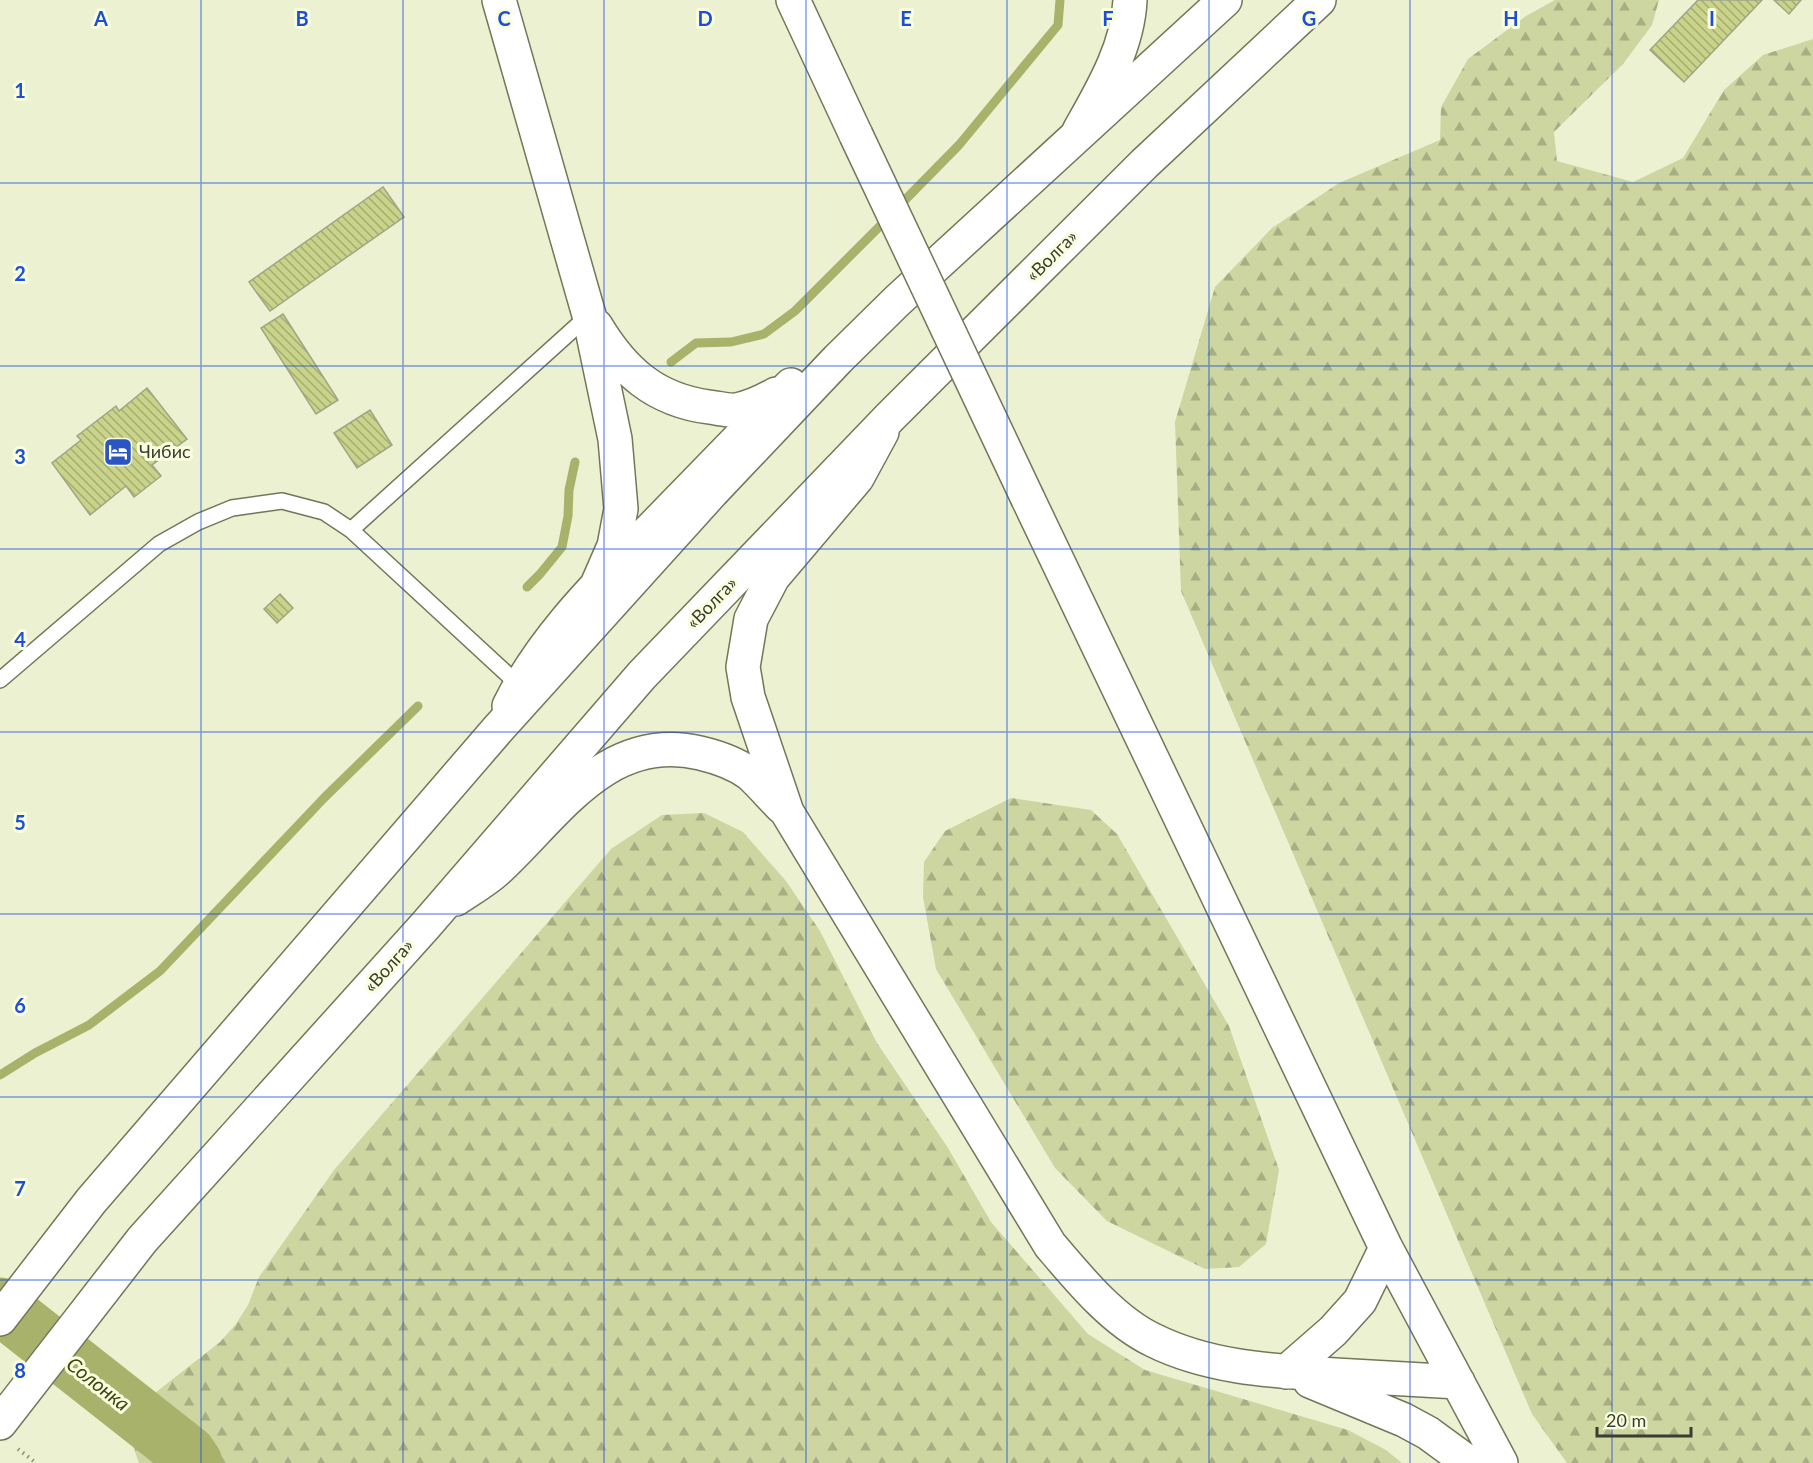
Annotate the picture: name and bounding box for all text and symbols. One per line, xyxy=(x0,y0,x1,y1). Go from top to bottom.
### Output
text: A xyxy=(93,6,108,30)
text: B xyxy=(295,6,309,30)
text: C xyxy=(497,6,511,30)
text: D xyxy=(697,6,713,30)
text: E xyxy=(900,6,912,30)
text: F xyxy=(1102,6,1114,30)
text: G xyxy=(1302,6,1316,30)
text: H xyxy=(1503,6,1519,30)
text: I xyxy=(1709,6,1715,30)
text: 1 xyxy=(14,78,26,102)
street label: «Волга» xyxy=(1021,225,1082,286)
text: 2 xyxy=(14,261,26,285)
hotel icon: Чибис xyxy=(102,436,134,468)
place label: Чибис xyxy=(139,440,191,462)
text: 3 xyxy=(14,444,26,468)
street label: «Волга» xyxy=(681,572,741,633)
text: 4 xyxy=(14,627,26,651)
text: 5 xyxy=(14,810,26,834)
street label: «Волга» xyxy=(359,934,418,996)
text: 6 xyxy=(14,993,26,1017)
text: 7 xyxy=(14,1176,26,1200)
water label: Солонка xyxy=(62,1351,135,1415)
text: 8 xyxy=(14,1358,26,1382)
scale bar xyxy=(1597,1400,1692,1438)
text: 20 m xyxy=(1606,1409,1646,1431)

